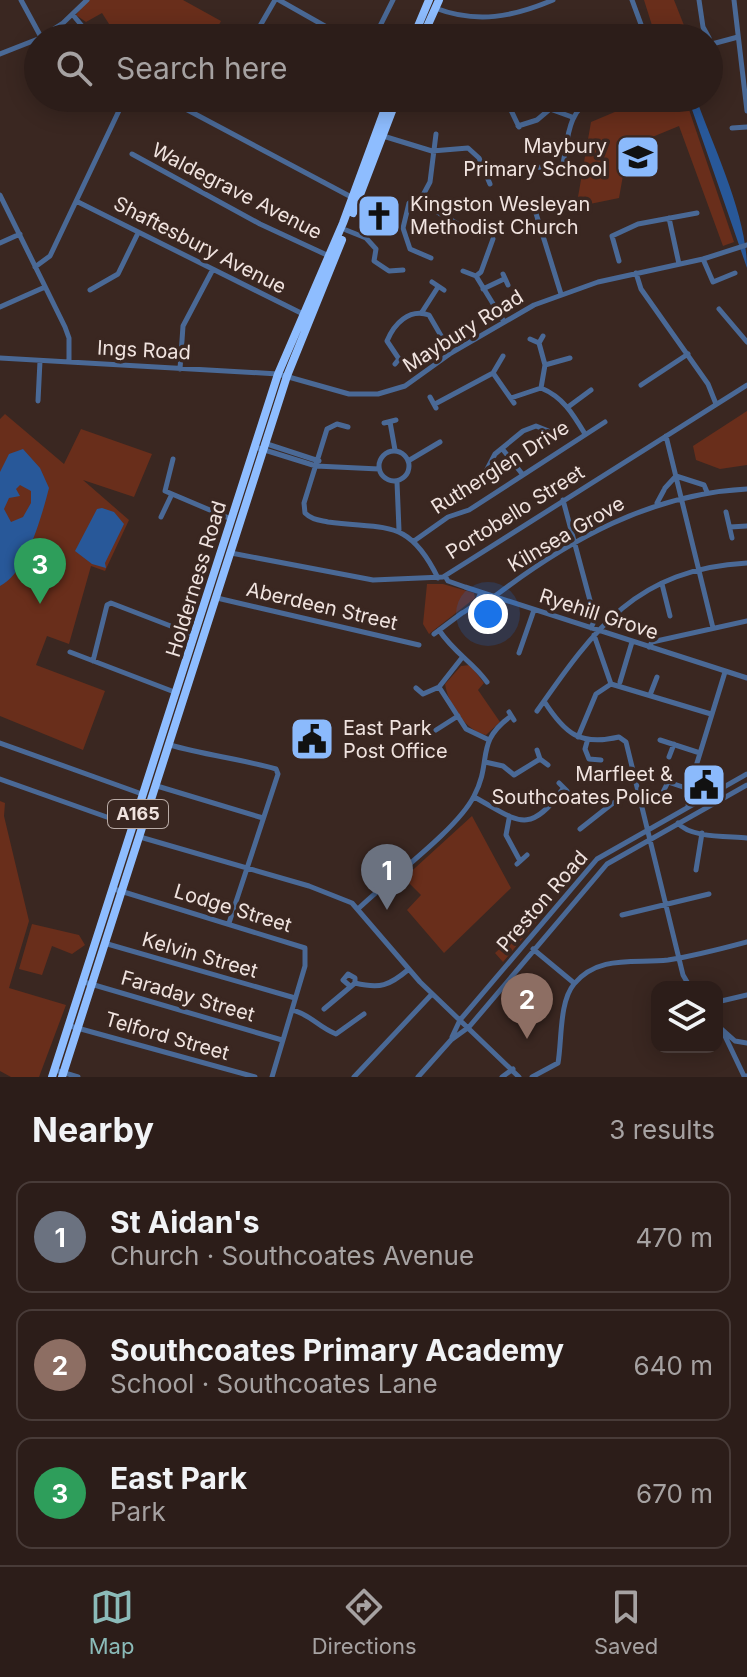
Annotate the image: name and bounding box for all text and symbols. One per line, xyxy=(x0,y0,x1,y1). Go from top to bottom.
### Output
search box xyxy=(24,24,723,112)
icon: search xyxy=(52,46,96,90)
text: Search here xyxy=(116,50,288,86)
school or university icon: Maybury Primary School xyxy=(614,133,662,181)
place label: Maybury Primary School xyxy=(463,134,607,181)
street label: Waldegrave Avenue xyxy=(148,138,326,244)
street label: Shaftesbury Avenue xyxy=(110,191,290,299)
church icon: Kingston Wesleyan Methodist Church xyxy=(355,192,403,240)
place label: Kingston Wesleyan Methodist Church xyxy=(410,192,590,239)
street label: Maybury Road xyxy=(398,284,528,378)
street label: Ings Road xyxy=(96,336,192,364)
street label: Rutherglen Drive xyxy=(427,415,573,519)
street label: Portobello Street xyxy=(441,460,589,564)
street label: Kilnsea Grove xyxy=(503,491,629,577)
street label: Holderness Road xyxy=(161,498,231,660)
pin: 3 xyxy=(14,538,66,604)
street label: Aberdeen Street xyxy=(244,577,400,635)
street label: Ryehill Grove xyxy=(537,583,661,645)
your location xyxy=(468,594,508,634)
public building icon: East Park Post Office xyxy=(288,715,336,763)
place label: East Park Post Office xyxy=(343,716,448,763)
public building icon: Marfleet & Southcoates Police xyxy=(680,761,728,809)
place label: Marfleet & Southcoates Police xyxy=(492,762,673,809)
road number: A165 xyxy=(108,800,168,828)
pin: 1 xyxy=(361,844,413,910)
street label: Preston Road xyxy=(492,845,592,957)
street label: Lodge Street xyxy=(171,879,295,937)
street label: Kelvin Street xyxy=(139,927,261,983)
street label: Faraday Street xyxy=(118,965,258,1027)
pin: 2 xyxy=(501,973,553,1039)
map controls xyxy=(651,981,723,1053)
button: layers xyxy=(651,981,723,1053)
street label: Telford Street xyxy=(102,1007,232,1065)
text: Nearby xyxy=(32,1109,154,1150)
text: 3 results xyxy=(609,1114,715,1145)
text: St Aidan's xyxy=(110,1204,259,1240)
text: 1 xyxy=(54,1222,66,1253)
text: 470 m xyxy=(635,1222,713,1253)
text: Church · Southcoates Avenue xyxy=(110,1240,474,1271)
text: Southcoates Primary Academy xyxy=(110,1332,564,1368)
text: 2 xyxy=(52,1350,68,1381)
text: 640 m xyxy=(634,1350,713,1381)
text: School · Southcoates Lane xyxy=(110,1368,438,1399)
text: East Park xyxy=(110,1460,247,1496)
text: 3 xyxy=(52,1478,68,1509)
text: 670 m xyxy=(636,1478,713,1509)
text: Park xyxy=(110,1496,166,1527)
tab: Map xyxy=(89,1585,134,1659)
tab: Directions xyxy=(312,1585,417,1659)
tab: Saved xyxy=(594,1585,658,1659)

